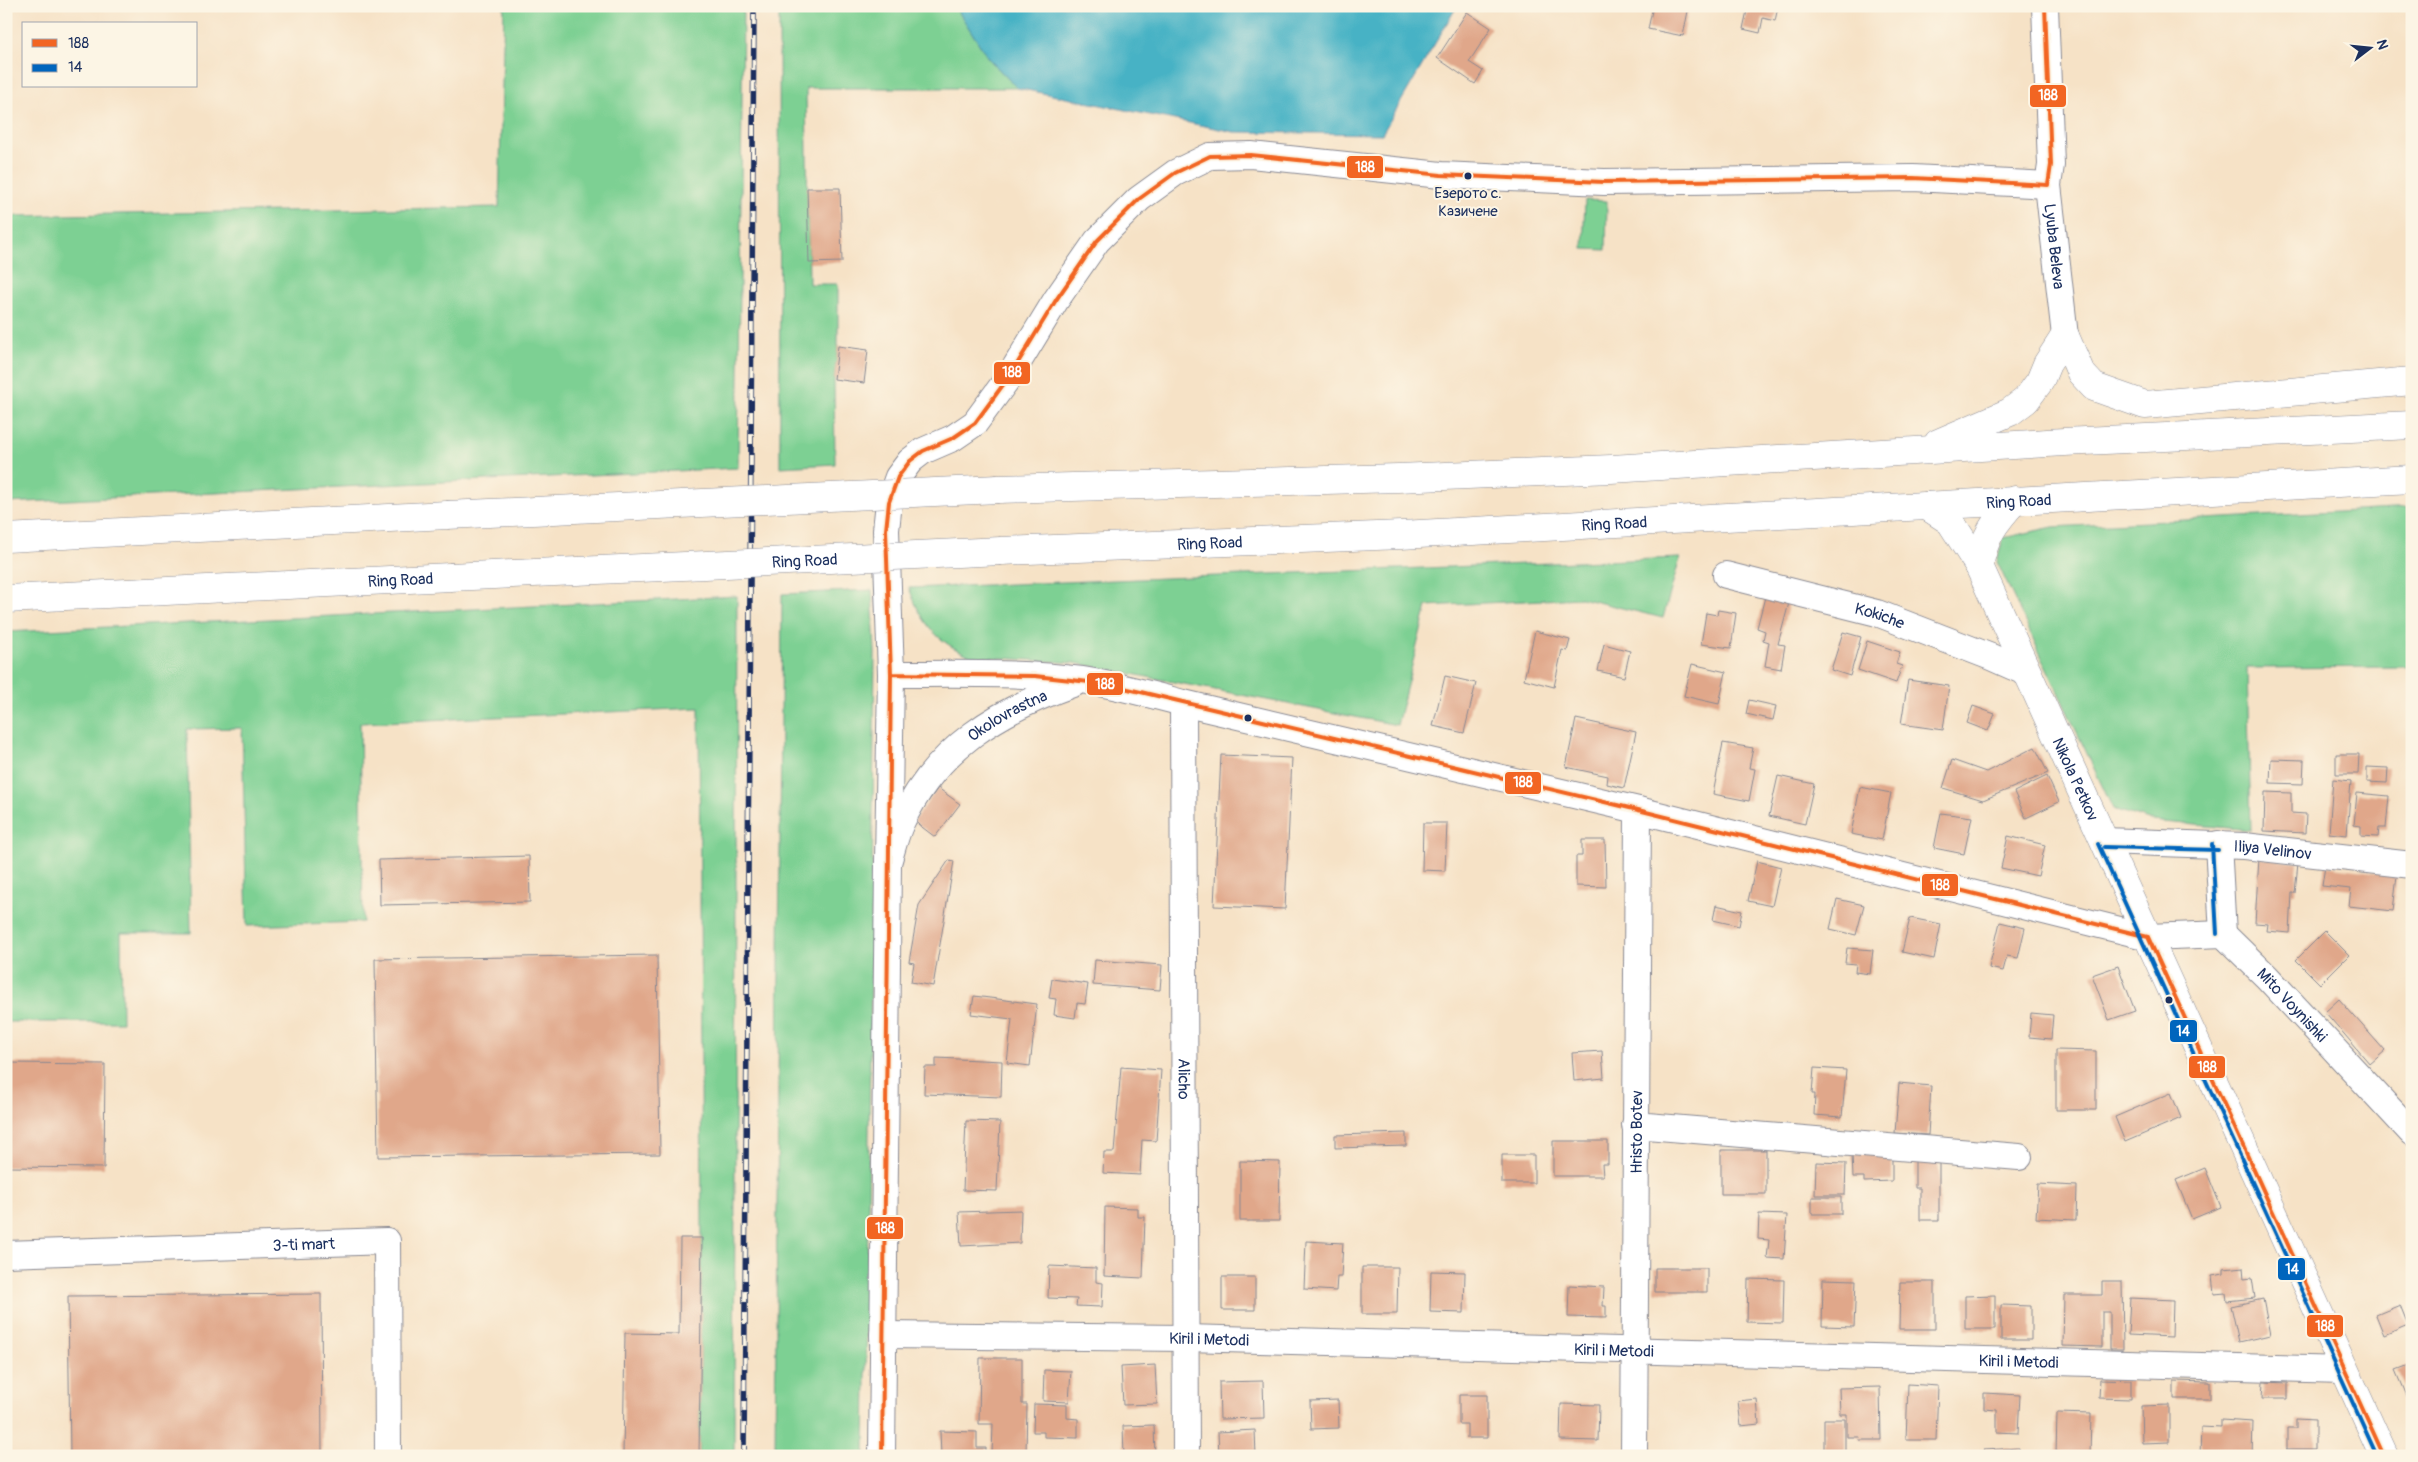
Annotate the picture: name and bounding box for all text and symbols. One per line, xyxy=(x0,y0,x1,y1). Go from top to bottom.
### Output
legend xyxy=(22,22,198,88)
north arrow xyxy=(2346,22,2396,72)
text: 188 xyxy=(68,34,89,53)
text: N xyxy=(2373,38,2391,51)
text: 14 xyxy=(68,58,83,77)
line badge: 188 xyxy=(2029,84,2067,108)
text: 188 xyxy=(2038,87,2058,104)
line badge: 188 xyxy=(1346,155,1384,179)
text: 188 xyxy=(1355,159,1375,176)
marker: Езерото с. Казичене xyxy=(1463,171,1473,181)
place label: Езерото с. Казичене xyxy=(1434,184,1502,221)
street label: Lyuba Beleva xyxy=(2039,203,2069,290)
line badge: 188 xyxy=(993,361,1031,385)
text: 188 xyxy=(1002,364,1022,381)
street label: Ring Road xyxy=(1985,490,2052,514)
street label: Ring Road xyxy=(1581,512,1648,536)
street label: Ring Road xyxy=(1177,532,1243,555)
street label: Ring Road xyxy=(771,550,838,573)
street label: Ring Road xyxy=(367,569,434,592)
street label: Kokiche xyxy=(1853,599,1907,634)
line badge: 188 xyxy=(1086,672,1124,696)
text: 188 xyxy=(1095,676,1115,693)
street label: Okolovrastna xyxy=(964,686,1050,746)
unlabelled marker xyxy=(1243,713,1253,723)
street label: Nikola Petkov xyxy=(2047,735,2103,824)
line badge: 188 xyxy=(1504,771,1542,795)
text: 188 xyxy=(1513,774,1533,791)
street label: Iliya Velinov xyxy=(2233,837,2313,865)
line badge: 188 xyxy=(1921,873,1959,897)
text: 188 xyxy=(1930,877,1950,894)
street label: Mito Voynishki xyxy=(2253,964,2331,1047)
unlabelled marker xyxy=(2164,995,2174,1005)
line badge: 14 xyxy=(2169,1019,2198,1043)
text: 14 xyxy=(2176,1023,2191,1040)
line badge: 188 xyxy=(2188,1055,2226,1079)
street label: Alicho xyxy=(1173,1058,1194,1100)
text: 188 xyxy=(2197,1059,2217,1076)
street label: Hristo Botev xyxy=(1627,1090,1647,1174)
line badge: 188 xyxy=(866,1216,904,1240)
text: 188 xyxy=(875,1220,895,1237)
street label: 3-ti mart xyxy=(272,1234,336,1256)
line badge: 14 xyxy=(2277,1257,2306,1281)
text: 14 xyxy=(2285,1261,2300,1278)
line badge: 188 xyxy=(2306,1314,2344,1338)
text: 188 xyxy=(2315,1318,2335,1335)
street label: Kiril i Metodi xyxy=(1169,1329,1249,1351)
street label: Kiril i Metodi xyxy=(1574,1340,1654,1362)
street label: Kiril i Metodi xyxy=(1978,1351,2059,1373)

